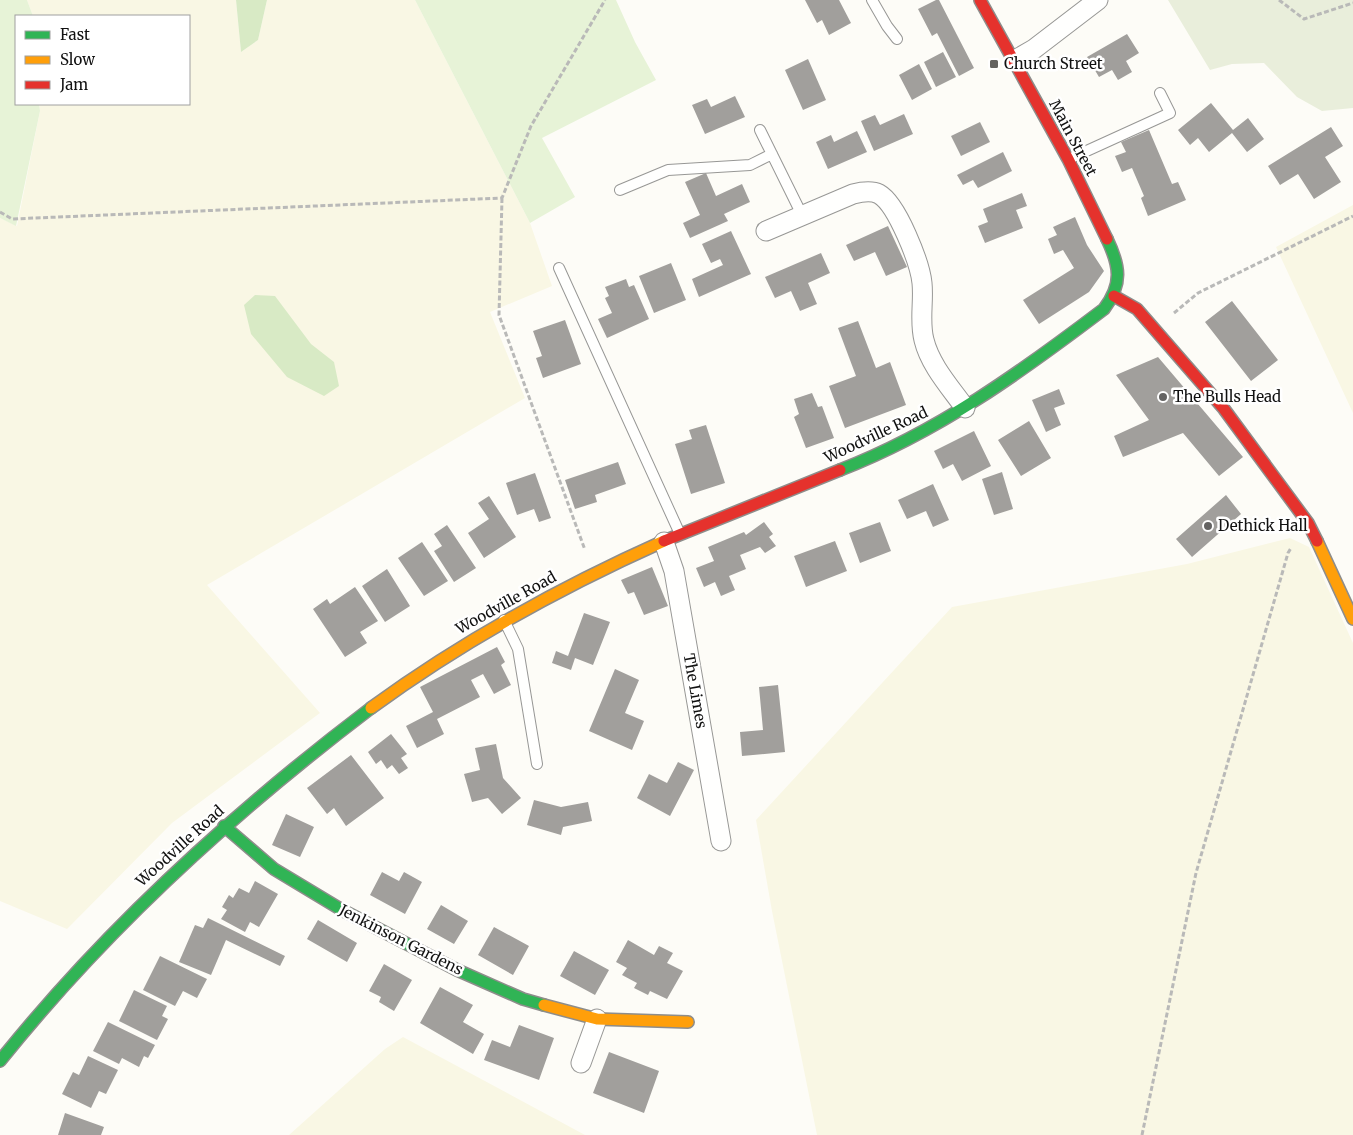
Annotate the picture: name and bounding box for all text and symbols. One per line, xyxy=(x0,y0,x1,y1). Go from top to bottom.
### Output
legend xyxy=(15,15,190,105)
text: Fast xyxy=(60,25,90,44)
text: Slow xyxy=(60,50,95,69)
place label: Church Street xyxy=(1004,54,1103,73)
marker: Church Street xyxy=(988,58,1000,70)
text: Jam xyxy=(59,75,88,94)
street label: Main Street xyxy=(1045,96,1102,180)
place label: The Bulls Head xyxy=(1173,387,1281,406)
marker: The Bulls Head xyxy=(1157,391,1169,403)
street label: Woodville Road xyxy=(820,402,931,467)
place label: Dethick Hall xyxy=(1218,516,1308,535)
marker: Dethick Hall xyxy=(1202,520,1214,532)
street label: Woodville Road xyxy=(451,567,559,639)
street label: The Limes xyxy=(680,652,711,730)
street label: Woodville Road xyxy=(131,801,228,891)
street label: Jenkinson Gardens xyxy=(335,900,466,979)

